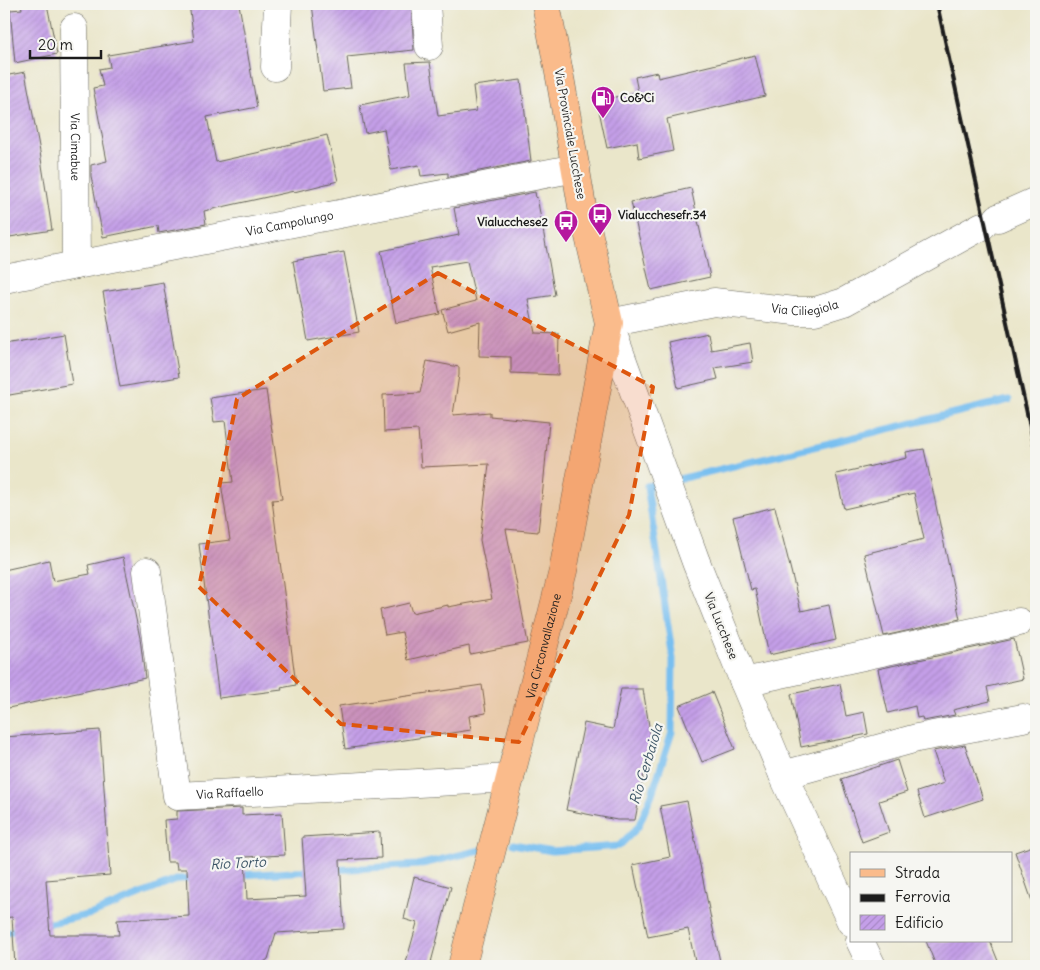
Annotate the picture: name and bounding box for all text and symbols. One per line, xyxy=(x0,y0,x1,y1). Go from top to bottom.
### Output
scale bar xyxy=(30,28,101,60)
text: 20 m xyxy=(38,35,73,54)
street label: Via Provinciale Lucchese xyxy=(552,67,589,200)
fuel station icon: Co&Ci xyxy=(590,85,616,119)
place label: Co&Ci xyxy=(620,90,655,105)
street label: Via Cimabue xyxy=(68,113,83,181)
bus stop icon: Vialucchesefr.34 xyxy=(587,202,613,236)
street label: Via Campolungo xyxy=(245,207,335,239)
place label: Vialucchesefr.34 xyxy=(618,207,707,222)
bus stop icon: Vialucchese2 xyxy=(553,209,579,243)
place label: Vialucchese2 xyxy=(477,214,548,229)
street label: Via Ciliegiola xyxy=(770,296,840,318)
street label: Via Lucchese xyxy=(701,590,742,661)
street label: Via Circonvallazione xyxy=(523,592,564,701)
water label: Rio Cerbaiola xyxy=(625,721,667,806)
street label: Via Raffaello xyxy=(196,783,264,802)
water label: Rio Torto xyxy=(210,852,267,873)
legend xyxy=(850,852,1012,942)
text: Strada xyxy=(895,863,940,882)
text: Ferrovia xyxy=(895,887,951,906)
text: Edificio xyxy=(895,913,943,932)

